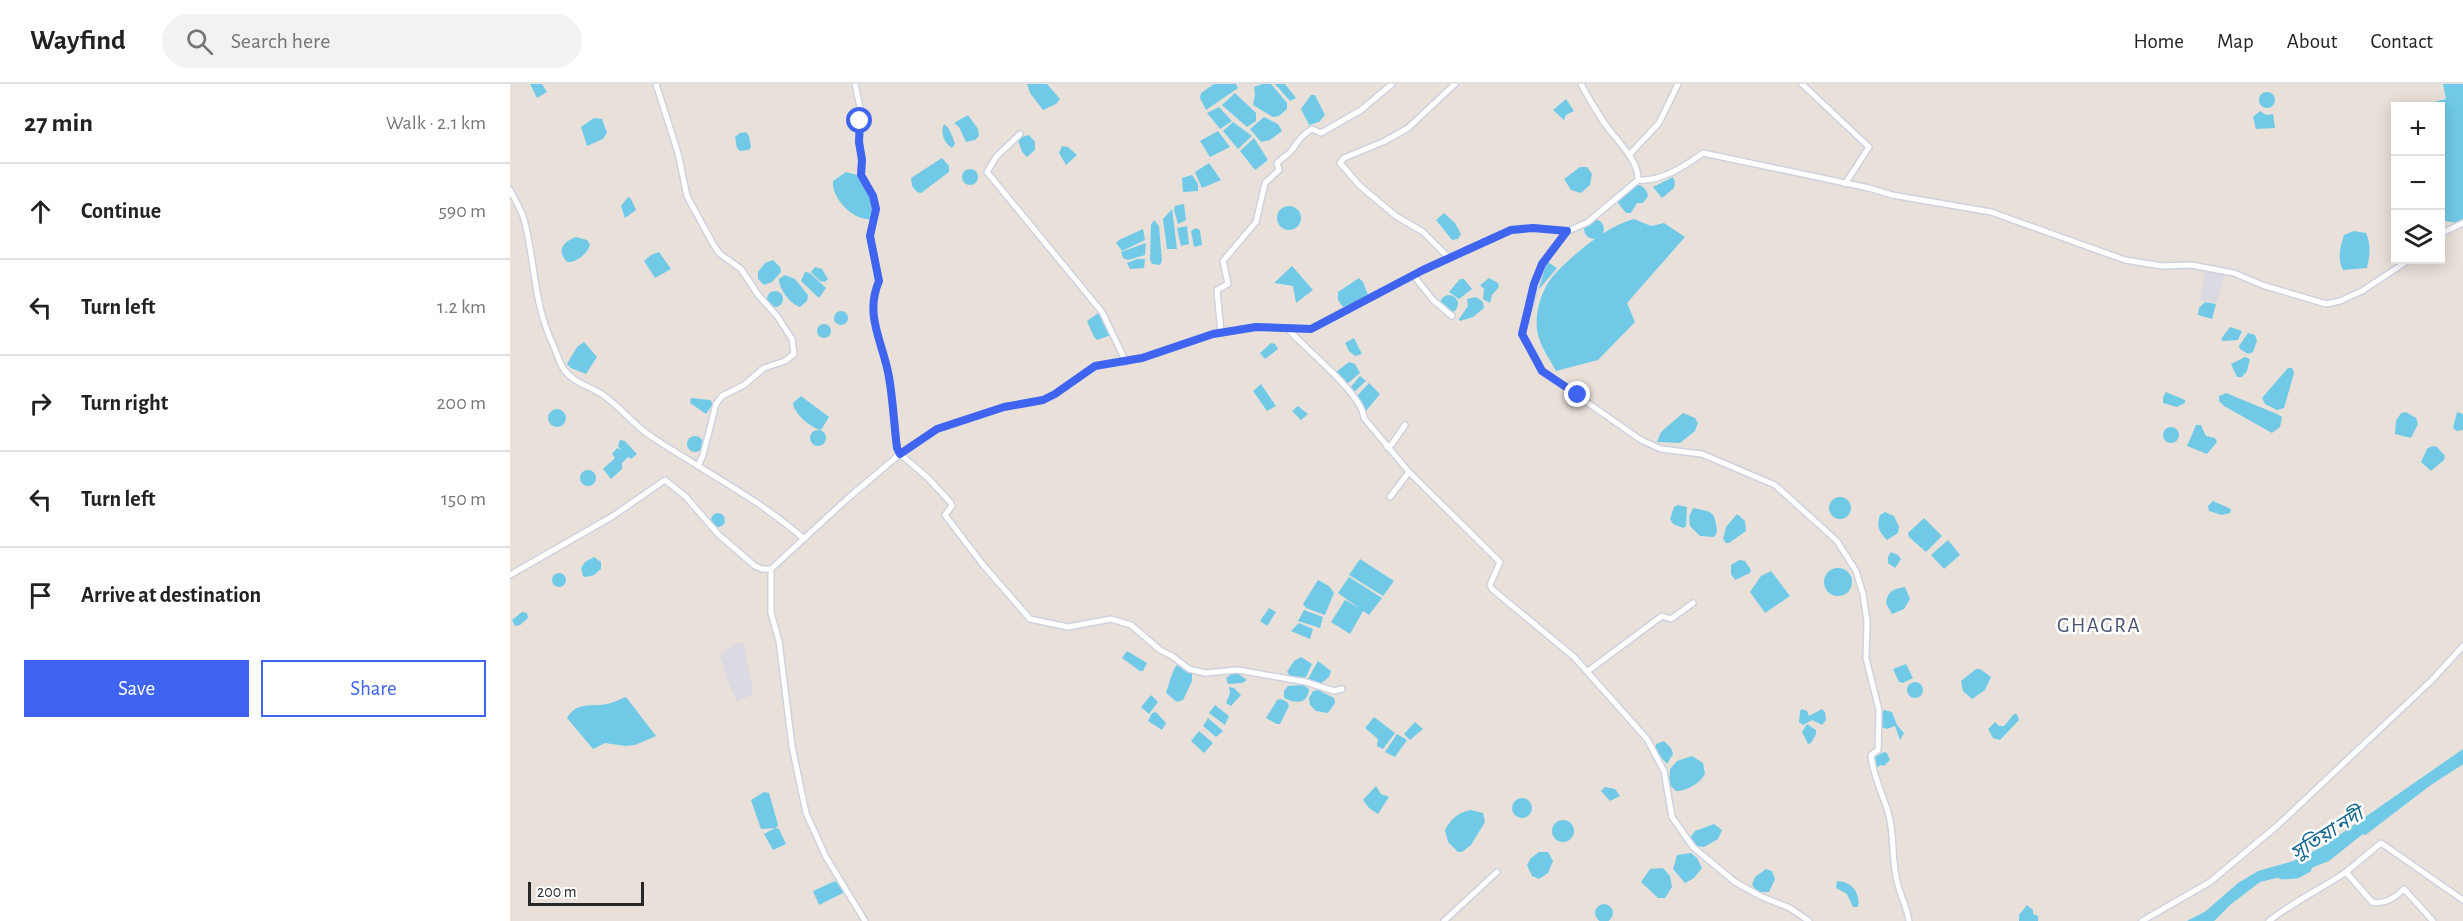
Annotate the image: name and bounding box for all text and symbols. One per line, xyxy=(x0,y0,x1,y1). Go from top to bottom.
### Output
search box xyxy=(162,14,582,68)
icon: search xyxy=(183,25,216,58)
text: Wayfind xyxy=(30,27,126,55)
text: Search here xyxy=(231,30,330,52)
text: Home xyxy=(2133,31,2184,52)
text: Map xyxy=(2217,31,2254,52)
text: About xyxy=(2287,31,2337,52)
text: Contact xyxy=(2370,31,2433,52)
map controls xyxy=(2391,102,2445,264)
button: + xyxy=(2391,102,2445,156)
route start xyxy=(846,107,872,133)
text: 27 min xyxy=(24,110,93,136)
text: Walk · 2.1 km xyxy=(386,113,486,133)
button: − xyxy=(2391,156,2445,210)
icon: ahead xyxy=(24,195,57,228)
text: Continue xyxy=(81,200,161,222)
text: 590 m xyxy=(438,201,486,221)
button: layers xyxy=(2391,210,2445,264)
icon: left xyxy=(24,291,57,324)
text: Turn left xyxy=(81,296,155,318)
text: 1.2 km xyxy=(437,297,486,317)
route end xyxy=(1564,381,1590,407)
icon: right xyxy=(24,387,57,420)
text: Turn right xyxy=(81,392,168,414)
text: 200 m xyxy=(436,393,486,413)
icon: left xyxy=(24,483,57,516)
text: Turn left xyxy=(81,488,155,510)
text: 150 m xyxy=(441,489,486,509)
icon: arrive xyxy=(24,579,57,612)
text: Arrive at destination xyxy=(81,584,261,606)
district label: GHAGRA xyxy=(2057,615,2141,636)
button: Save xyxy=(24,660,249,717)
button: Share xyxy=(261,660,486,717)
water label: সুতিয়া নদী xyxy=(2286,800,2370,865)
scale bar xyxy=(528,879,644,906)
text: 200 m xyxy=(537,884,577,900)

